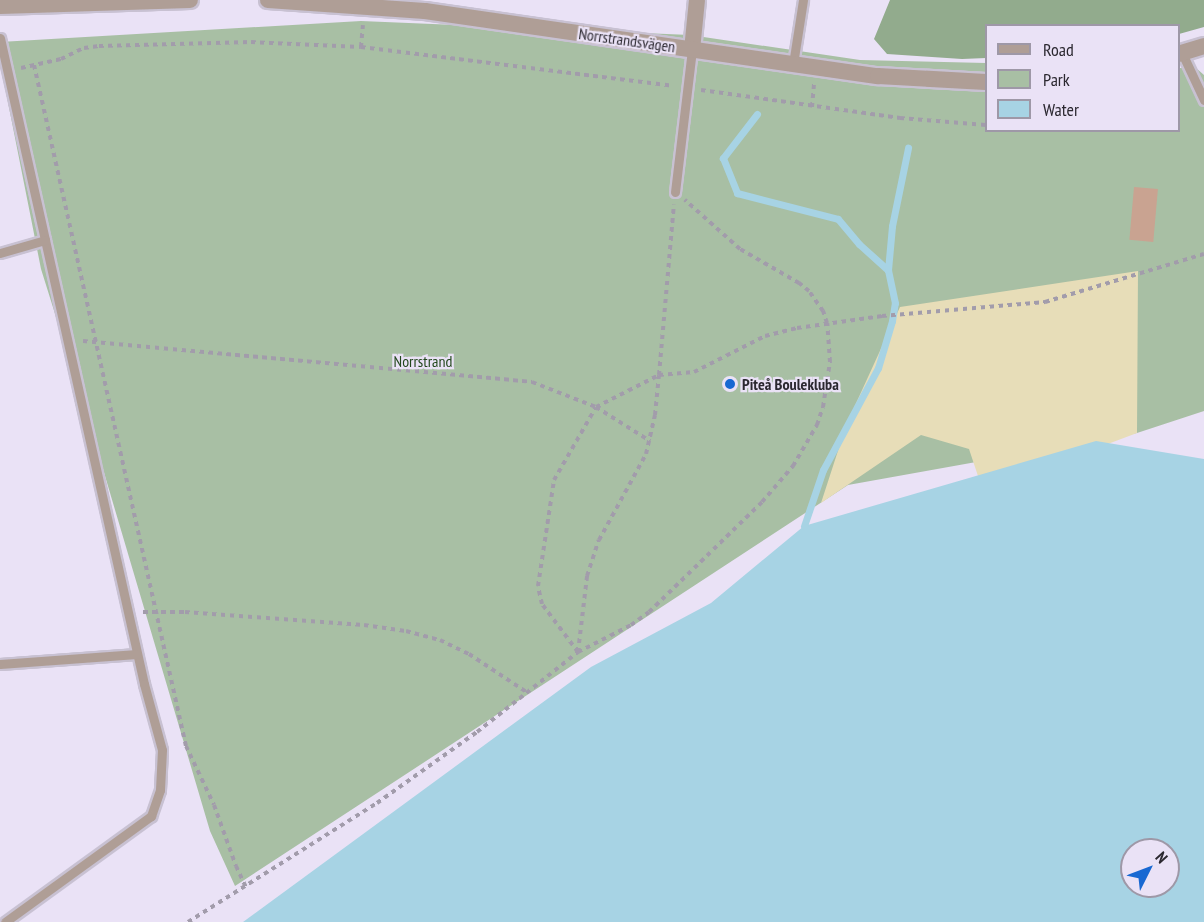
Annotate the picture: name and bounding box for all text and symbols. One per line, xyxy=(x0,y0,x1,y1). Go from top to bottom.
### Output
street label: Norrstrandsvägen xyxy=(577,24,677,56)
legend xyxy=(985,24,1180,132)
text: Road xyxy=(1043,38,1074,61)
text: Park xyxy=(1043,68,1070,91)
text: Water xyxy=(1043,98,1079,121)
park label: Norrstrand xyxy=(394,351,452,371)
place label: Piteå Boulekluba xyxy=(742,374,839,394)
marker: Piteå Boulekluba xyxy=(723,377,737,391)
north arrow xyxy=(1120,838,1180,898)
text: N xyxy=(1152,847,1172,867)

